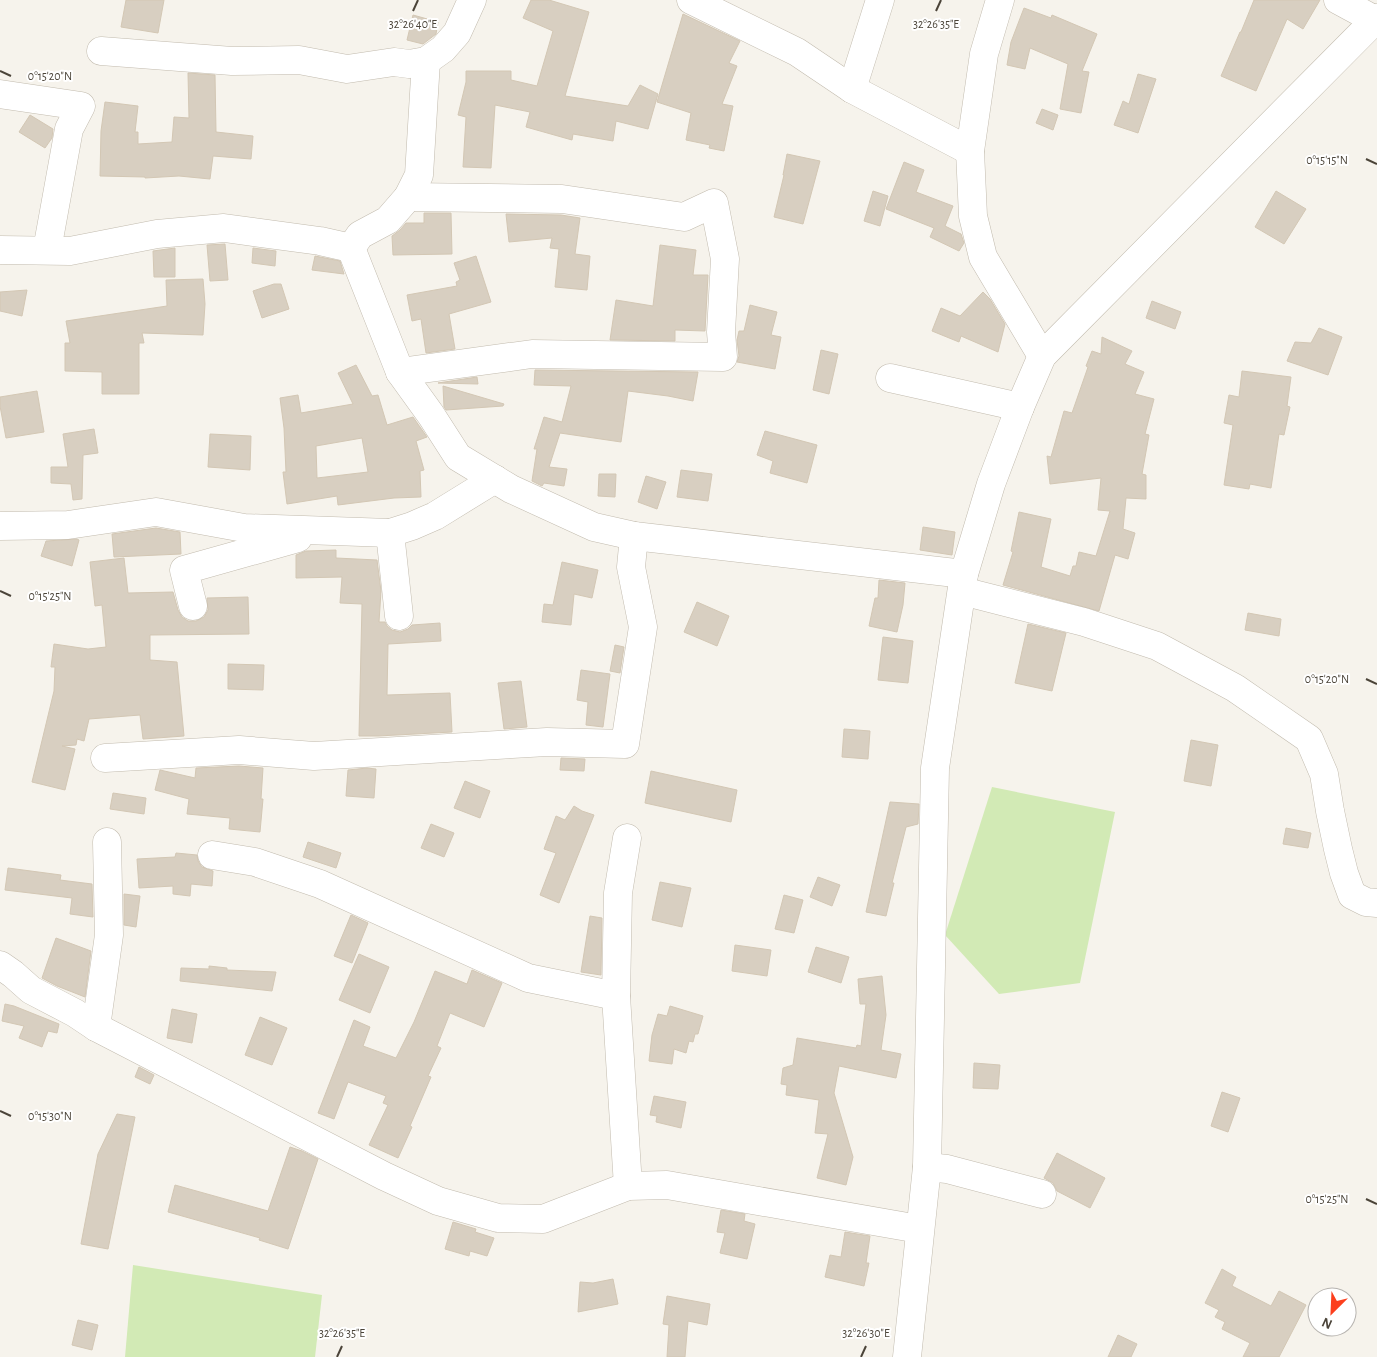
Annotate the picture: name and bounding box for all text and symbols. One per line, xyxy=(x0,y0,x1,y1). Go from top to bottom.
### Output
text: 32°26'40"E xyxy=(389,18,437,30)
text: 32°26'35"E xyxy=(913,18,959,30)
text: 0°15'20"N xyxy=(28,70,72,82)
text: 0°15'15"N xyxy=(1306,154,1348,166)
text: 0°15'25"N xyxy=(28,590,72,602)
text: 0°15'20"N xyxy=(1305,673,1349,685)
text: 0°15'30"N xyxy=(28,1110,72,1122)
text: 0°15'25"N xyxy=(1305,1193,1349,1205)
north arrow xyxy=(1307,1287,1357,1337)
text: N xyxy=(1320,1315,1334,1331)
text: 32°26'35"E xyxy=(319,1327,365,1339)
text: 32°26'30"E xyxy=(842,1327,890,1339)

